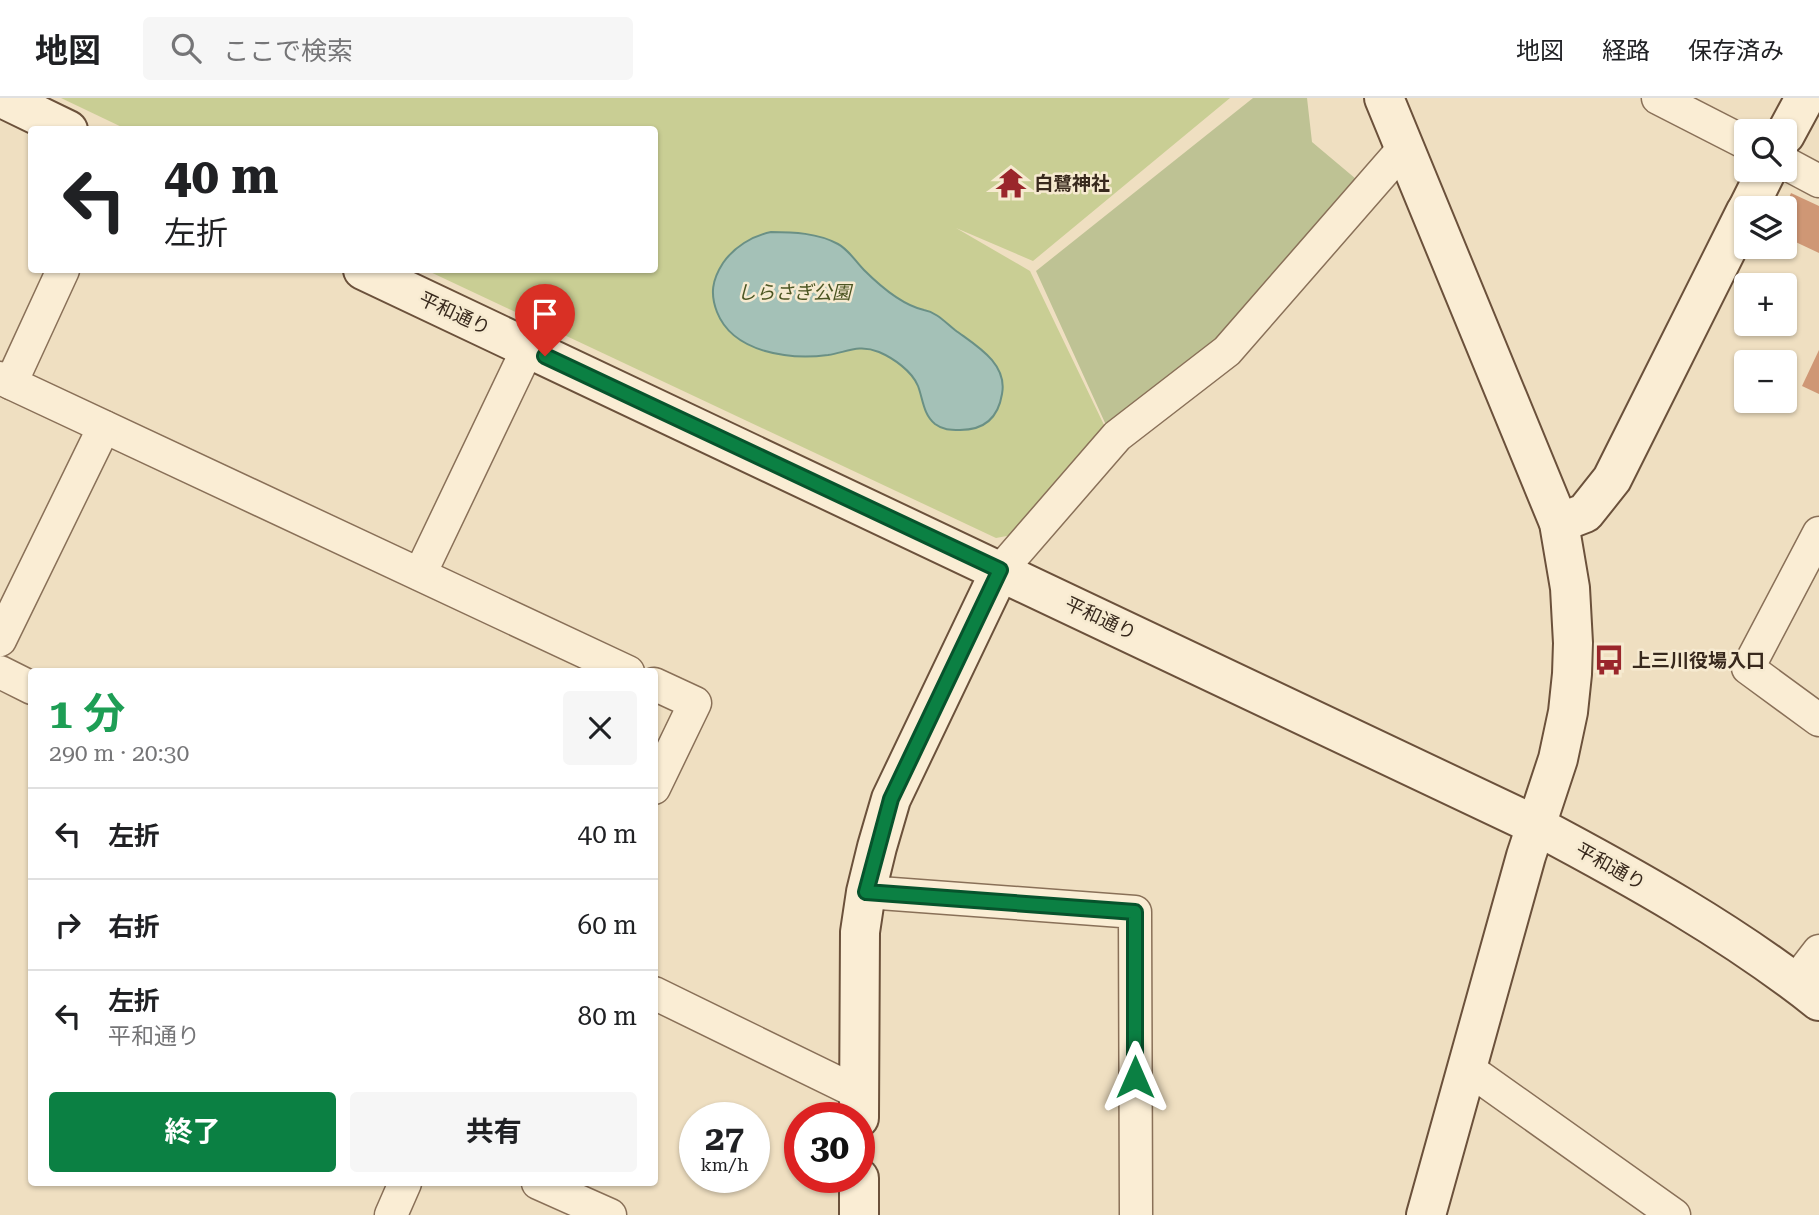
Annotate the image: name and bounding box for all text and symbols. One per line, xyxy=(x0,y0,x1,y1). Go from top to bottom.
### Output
search box xyxy=(143,17,633,80)
icon: search xyxy=(167,29,205,67)
text: 地図 xyxy=(35,31,101,70)
text: ここで検索 xyxy=(223,36,353,66)
text: 地図 xyxy=(1516,37,1564,65)
text: 経路 xyxy=(1602,37,1650,65)
text: 保存済み xyxy=(1688,37,1784,65)
map controls xyxy=(1734,119,1797,413)
button: search xyxy=(1734,119,1797,182)
text: 40 m xyxy=(164,148,279,205)
icon: left xyxy=(49,154,140,245)
temple icon: 白鷺神社 xyxy=(994,166,1028,200)
place label: 白鷺神社 xyxy=(1034,172,1110,195)
button: layers xyxy=(1734,196,1797,259)
text: 左折 xyxy=(164,214,228,252)
button: + xyxy=(1734,273,1797,336)
park label: しらさぎ公園 xyxy=(737,281,854,304)
pin xyxy=(515,284,575,356)
street label: 平和通り xyxy=(415,287,494,340)
icon: arrive xyxy=(526,295,564,333)
button: − xyxy=(1734,350,1797,413)
street label: 平和通り xyxy=(1061,592,1140,645)
bus stop icon: 上三川役場入口 xyxy=(1592,643,1626,677)
place label: 上三川役場入口 xyxy=(1632,649,1765,672)
text: 1 分 xyxy=(49,689,125,738)
button: close xyxy=(563,691,637,765)
text: 290 m · 20:30 xyxy=(49,740,189,767)
icon: left xyxy=(49,815,87,853)
text: 40 m xyxy=(578,819,637,849)
text: 左折 xyxy=(108,821,160,851)
street label: 平和通り xyxy=(1572,838,1650,895)
icon: right xyxy=(49,906,87,944)
text: 60 m xyxy=(578,910,637,940)
text: 右折 xyxy=(108,912,160,942)
text: 左折 xyxy=(108,986,160,1016)
icon: left xyxy=(49,997,87,1035)
text: 80 m xyxy=(578,1001,637,1031)
text: 平和通り xyxy=(108,1023,200,1050)
position arrow xyxy=(1098,1040,1172,1114)
button: 終了 xyxy=(49,1092,336,1172)
button: 共有 xyxy=(350,1092,637,1172)
speed limit sign: 30 xyxy=(784,1102,875,1193)
text: 27 xyxy=(705,1118,744,1159)
text: km/h xyxy=(700,1154,749,1175)

